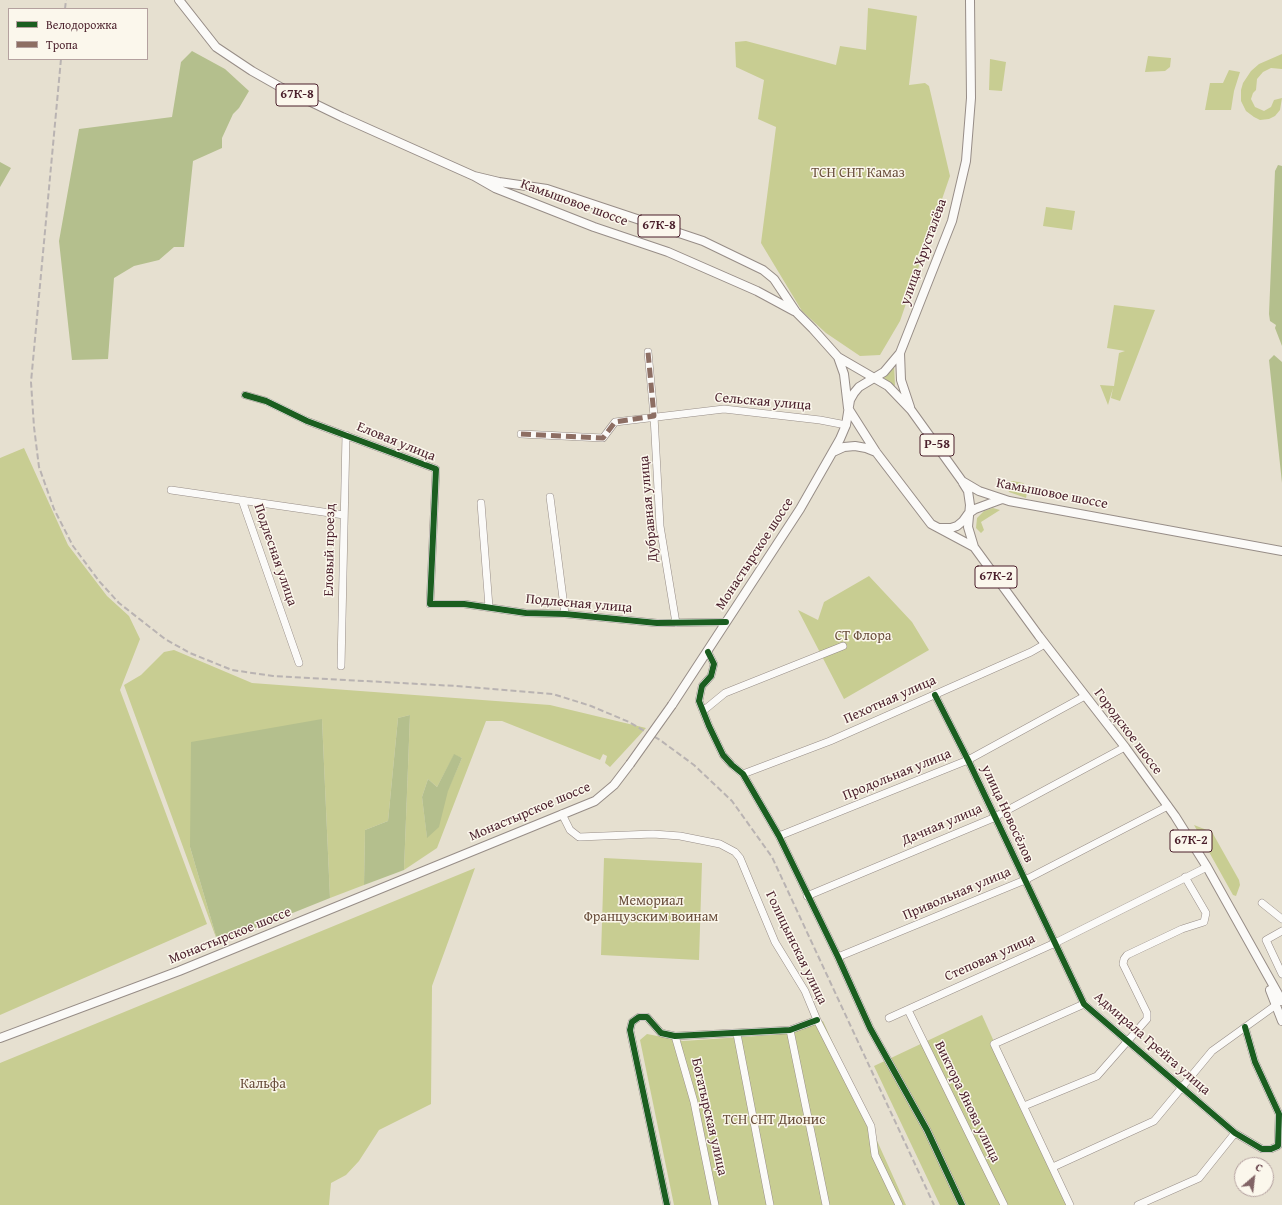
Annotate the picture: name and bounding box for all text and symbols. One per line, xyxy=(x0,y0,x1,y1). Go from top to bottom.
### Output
legend xyxy=(8,8,148,60)
text: Велодорожка xyxy=(46,16,117,33)
text: Тропа xyxy=(46,36,78,53)
road number: 67К-8 xyxy=(276,84,318,106)
park label: ТСН СНТ Камаз xyxy=(811,165,905,181)
street label: Камышовое шоссе xyxy=(518,176,630,230)
street label: улица Хрусталёва xyxy=(897,197,951,307)
road number: 67К-8 xyxy=(638,215,680,237)
street label: Сельская улица xyxy=(714,389,812,415)
street label: Еловая улица xyxy=(354,419,438,465)
road number: Р-58 xyxy=(920,434,954,456)
street label: Дубравная улица xyxy=(636,455,662,563)
street label: Камышовое шоссе xyxy=(995,475,1109,513)
street label: Монастырское шоссе xyxy=(712,495,798,613)
street label: Подлесная улица xyxy=(250,502,300,608)
street label: Еловый проезд xyxy=(321,503,339,597)
road number: 67К-2 xyxy=(975,566,1017,588)
street label: Подлесная улица xyxy=(525,591,633,617)
park label: СТ Флора xyxy=(835,628,891,644)
street label: Пехотная улица xyxy=(841,672,939,728)
street label: Городское шоссе xyxy=(1090,686,1166,778)
street label: Продольная улица xyxy=(840,746,954,804)
street label: улица Новосёлов xyxy=(977,763,1037,865)
street label: Монастырское шоссе xyxy=(467,779,593,845)
street label: Дачная улица xyxy=(899,800,985,850)
road number: 67К-2 xyxy=(1170,830,1212,852)
street label: Привольная улица xyxy=(900,864,1014,924)
street label: Голицынская улица xyxy=(761,889,831,1007)
park label: Мемориал Французским воинам xyxy=(584,893,718,926)
street label: Монастырское шоссе xyxy=(166,904,294,968)
street label: Степовая улица xyxy=(942,931,1038,985)
street label: Адмирала Грейга улица xyxy=(1090,989,1214,1099)
street label: Виктора Янова улица xyxy=(930,1039,1004,1165)
street label: Богатырская улица xyxy=(687,1057,731,1177)
park label: Кальфа xyxy=(240,1076,286,1092)
park label: ТСН СНТ Дионис xyxy=(723,1112,825,1128)
north arrow xyxy=(1234,1157,1274,1197)
text: С xyxy=(1253,1159,1266,1176)

